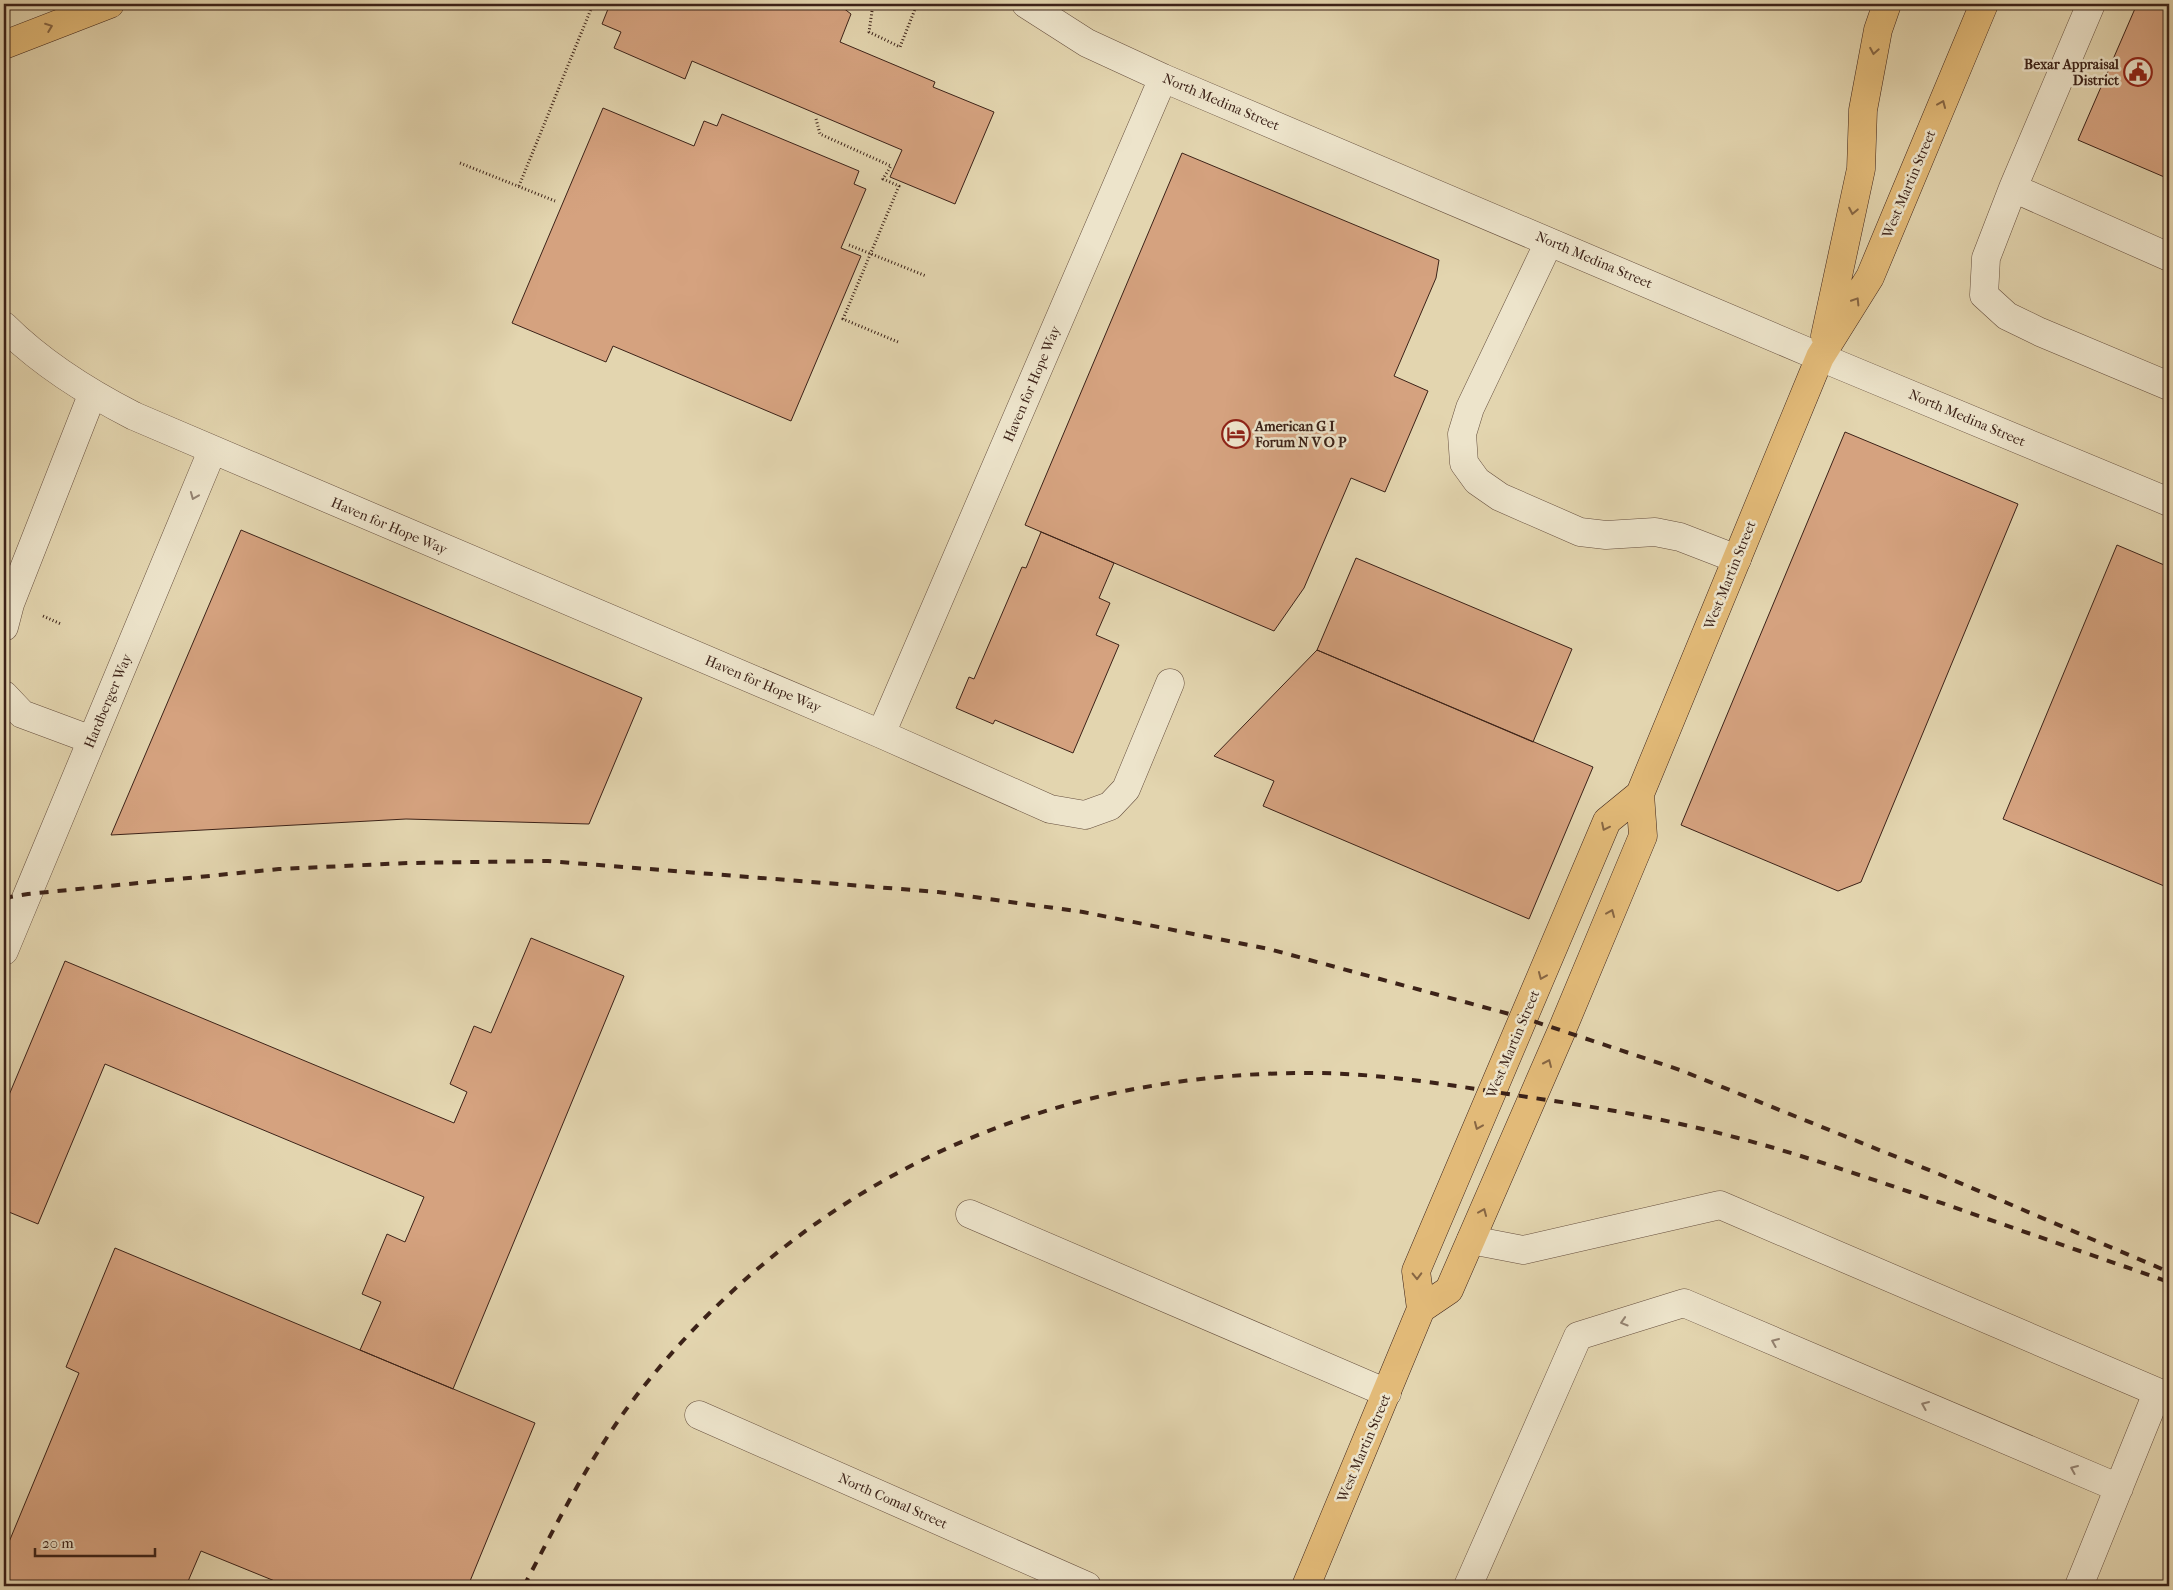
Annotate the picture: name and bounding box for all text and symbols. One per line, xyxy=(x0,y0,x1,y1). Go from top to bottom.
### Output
one-way arrow xyxy=(44,23,53,33)
one-way arrow xyxy=(1870,46,1880,55)
place label: Bexar Appraisal District xyxy=(2024,56,2120,89)
public building icon: Bexar Appraisal District xyxy=(2123,57,2153,87)
street label: North Medina Street xyxy=(1160,70,1282,134)
one-way arrow xyxy=(1936,100,1947,109)
street label: West Martin Street xyxy=(1878,128,1939,241)
one-way arrow xyxy=(1848,207,1858,216)
street label: North Medina Street xyxy=(1533,228,1655,292)
one-way arrow xyxy=(1849,297,1859,306)
street label: Haven for Hope Way xyxy=(1000,323,1064,445)
street label: North Medina Street xyxy=(1906,386,2028,450)
place label: American G I Forum N V O P xyxy=(1254,418,1347,451)
hotel icon: American G I Forum N V O P xyxy=(1221,419,1251,449)
one-way arrow xyxy=(189,491,200,500)
street label: Haven for Hope Way xyxy=(328,494,450,558)
street label: West Martin Street xyxy=(1700,518,1760,633)
street label: Hardberger Way xyxy=(80,651,136,751)
street label: Haven for Hope Way xyxy=(702,652,824,716)
one-way arrow xyxy=(1601,822,1611,831)
one-way arrow xyxy=(1604,909,1615,918)
one-way arrow xyxy=(1537,971,1548,980)
street label: West Martin Street xyxy=(1482,988,1543,1101)
one-way arrow xyxy=(1541,1059,1552,1068)
one-way arrow xyxy=(1474,1121,1485,1130)
one-way arrow xyxy=(1477,1208,1487,1217)
one-way arrow xyxy=(1412,1272,1423,1280)
one-way arrow xyxy=(1620,1316,1628,1326)
one-way arrow xyxy=(1771,1337,1780,1348)
street label: West Martin Street xyxy=(1333,1392,1394,1505)
one-way arrow xyxy=(1921,1401,1930,1412)
one-way arrow xyxy=(2071,1464,2079,1474)
street label: North Comal Street xyxy=(836,1469,950,1533)
scale bar xyxy=(35,1525,155,1557)
text: 20 m xyxy=(42,1534,74,1552)

